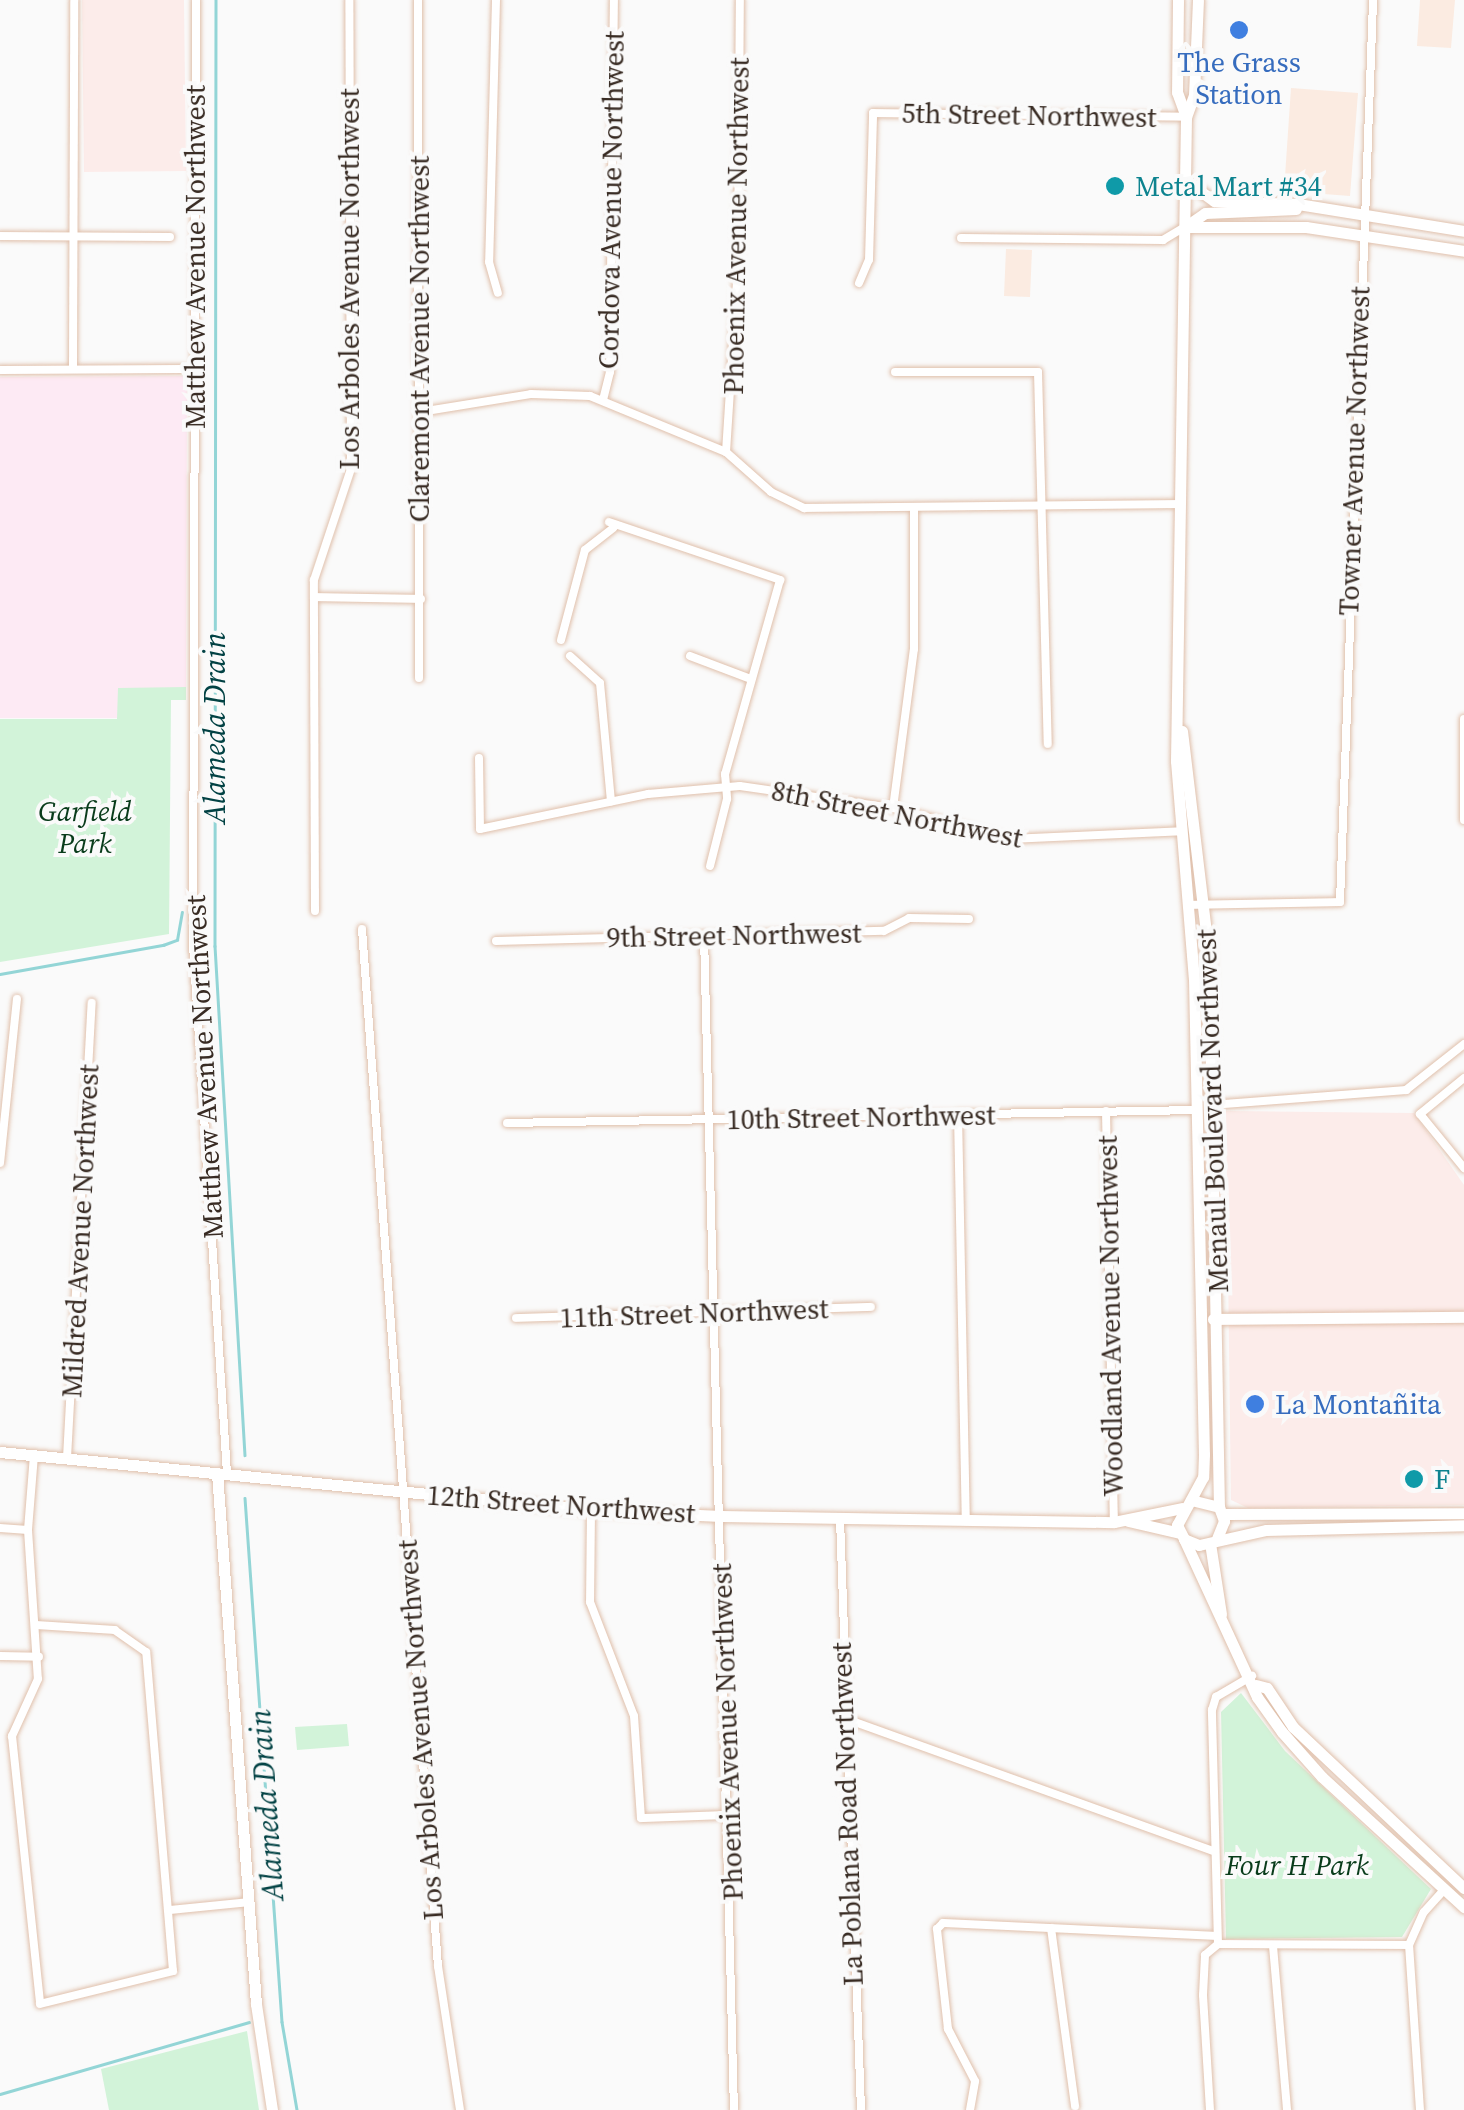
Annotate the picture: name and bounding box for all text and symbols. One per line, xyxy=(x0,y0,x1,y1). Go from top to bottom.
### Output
marker: The Grass Station xyxy=(1228,19,1250,41)
street label: Cordova Avenue Northwest xyxy=(591,31,631,369)
place label: The Grass Station xyxy=(1177,45,1301,111)
street label: Phoenix Avenue Northwest xyxy=(716,57,756,395)
street label: Matthew Avenue Northwest xyxy=(178,85,212,429)
street label: Los Arboles Avenue Northwest xyxy=(332,88,366,470)
street label: 5th Street Northwest xyxy=(901,96,1157,134)
street label: Claremont Avenue Northwest xyxy=(402,156,436,522)
place label: Metal Mart #34 xyxy=(1135,169,1322,203)
marker: Metal Mart #34 xyxy=(1104,175,1126,197)
street label: Towner Avenue Northwest xyxy=(1331,286,1377,616)
water label: Alameda Drain xyxy=(197,632,233,824)
street label: 8th Street Northwest xyxy=(769,773,1025,855)
park label: Garfield Park xyxy=(38,794,132,860)
street label: Matthew Avenue Northwest xyxy=(178,894,230,1240)
street label: 9th Street Northwest xyxy=(606,916,862,954)
street label: Menaul Boulevard Northwest xyxy=(1189,929,1235,1293)
street label: Mildred Avenue Northwest xyxy=(54,1063,106,1399)
street label: 10th Street Northwest xyxy=(726,1098,996,1136)
street label: Woodland Avenue Northwest xyxy=(1090,1135,1130,1497)
street label: 11th Street Northwest xyxy=(559,1292,829,1334)
place label: La Montañita xyxy=(1275,1387,1441,1421)
marker: La Montañita xyxy=(1244,1393,1266,1415)
place label: F xyxy=(1434,1462,1450,1496)
marker: F xyxy=(1403,1468,1425,1490)
street label: 12th Street Northwest xyxy=(426,1478,696,1530)
street label: Los Arboles Avenue Northwest xyxy=(390,1539,450,1921)
street label: Phoenix Avenue Northwest xyxy=(704,1563,750,1901)
street label: La Poblana Road Northwest xyxy=(824,1642,870,1986)
water label: Alameda Drain xyxy=(242,1708,292,1902)
park label: Four H Park xyxy=(1225,1848,1369,1882)

